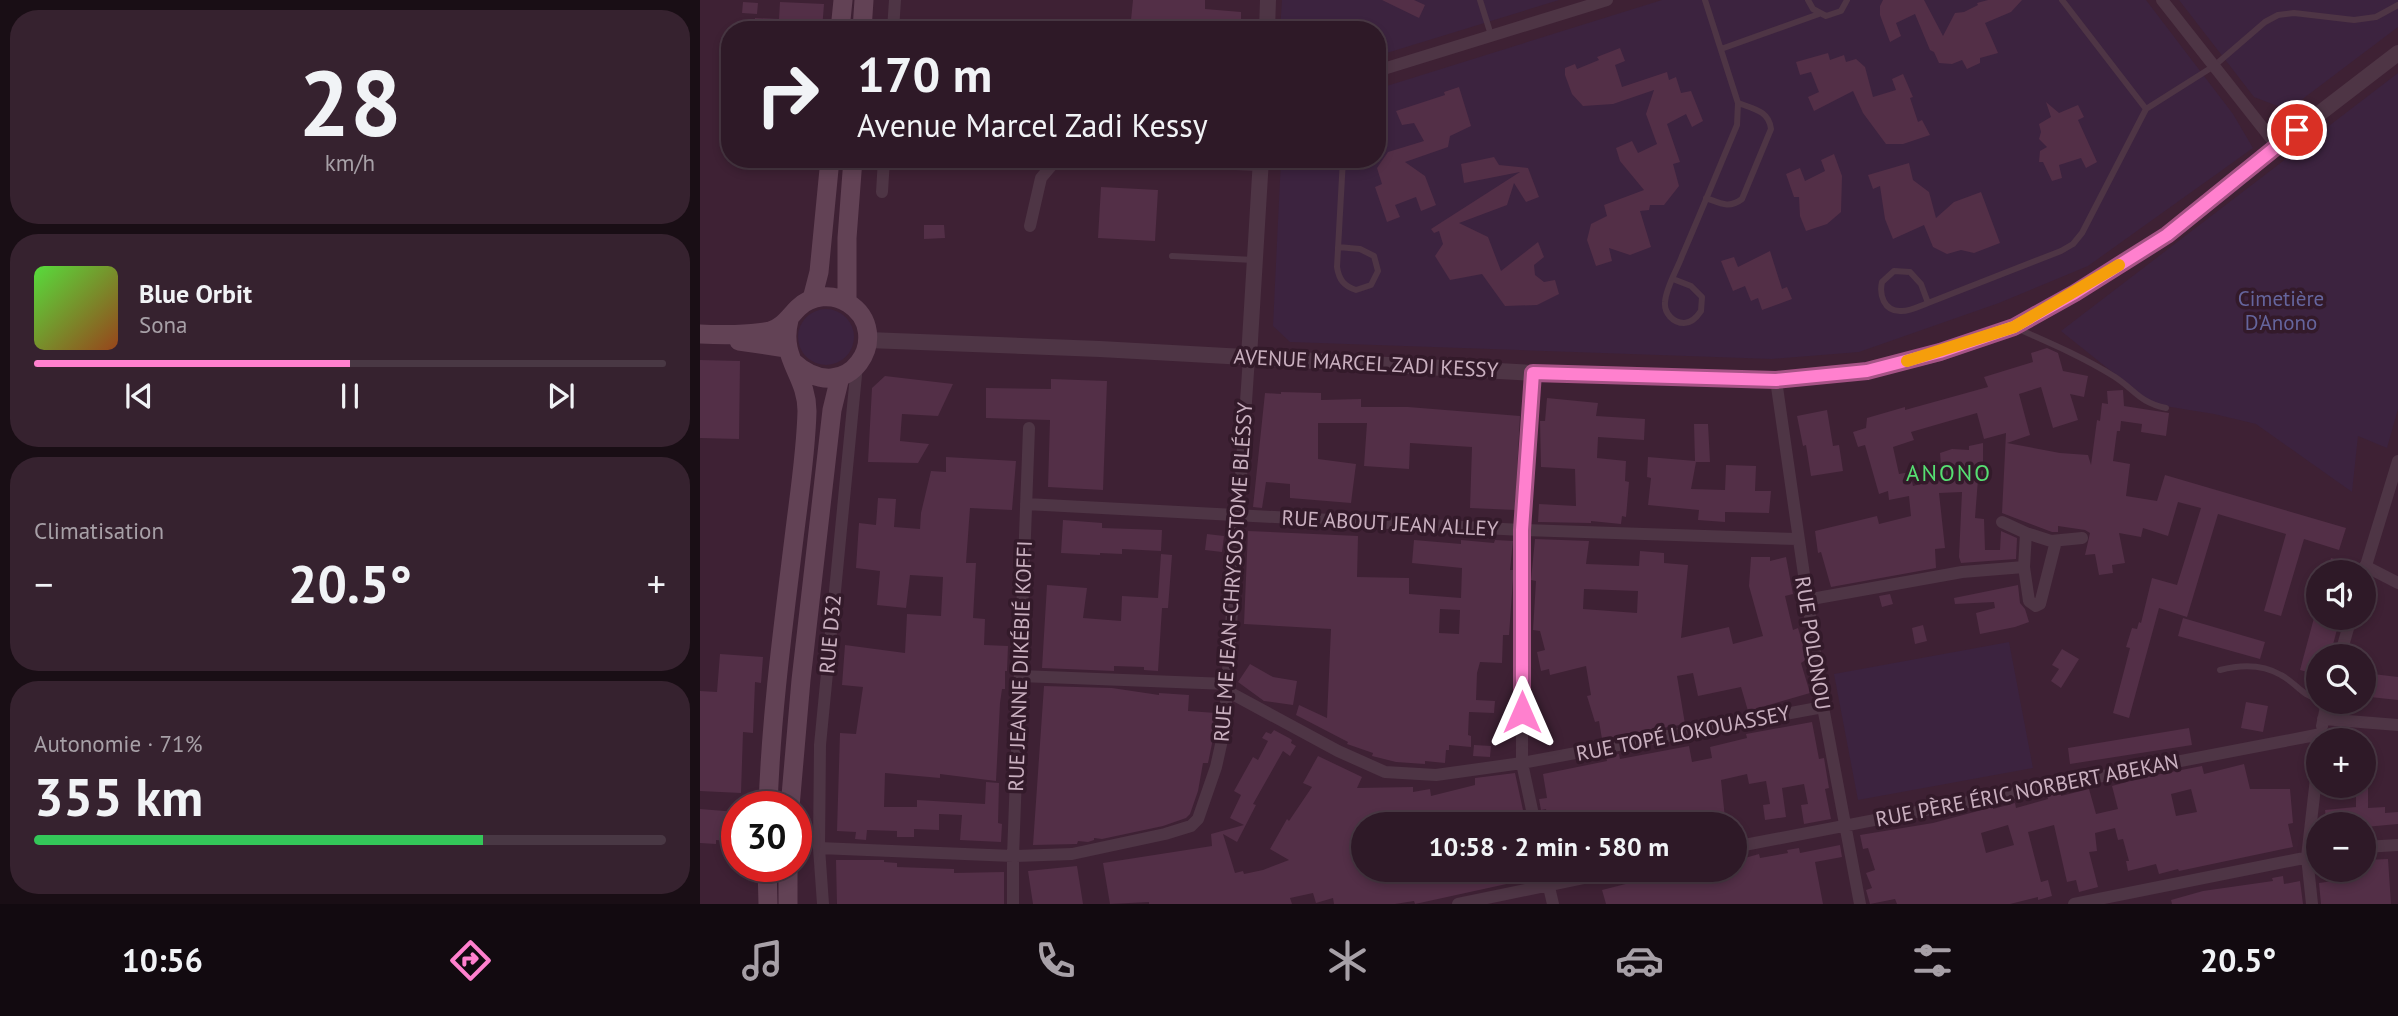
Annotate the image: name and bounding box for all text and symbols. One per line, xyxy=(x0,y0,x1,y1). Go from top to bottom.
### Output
text: 170 m xyxy=(857,42,992,106)
text: 28 xyxy=(298,43,402,161)
icon: right xyxy=(742,49,833,140)
pin xyxy=(2267,100,2327,160)
text: Avenue Marcel Zadi Kessy xyxy=(857,104,1208,146)
icon: arrive xyxy=(2278,111,2316,149)
text: km/h xyxy=(325,148,375,177)
text: Blue Orbit xyxy=(139,277,252,310)
park label: Cimetière D'Anono xyxy=(2238,285,2324,336)
text: Sona xyxy=(139,310,188,339)
street label: AVENUE MARCEL ZADI KESSY xyxy=(1233,343,1499,383)
icon: previous xyxy=(120,377,158,415)
icon: pause xyxy=(331,377,369,415)
icon: next xyxy=(542,377,580,415)
street label: RUE ME JEAN-CHRYSOSTOME BLÉSSY xyxy=(1208,401,1258,743)
district label: ANONO xyxy=(1906,458,1992,487)
street label: RUE ABOUT JEAN ALLEY xyxy=(1281,504,1499,542)
text: Climatisation xyxy=(34,516,164,545)
street label: RUE JEANNE DIKÉBIÉ KOFFI xyxy=(1002,540,1038,792)
text: 20.5° xyxy=(288,550,412,617)
text: − xyxy=(34,559,53,608)
text: + xyxy=(647,559,666,608)
map controls xyxy=(2306,560,2376,882)
button: sound xyxy=(2306,560,2376,630)
street label: RUE POLONOU xyxy=(1789,574,1837,712)
street label: RUE D32 xyxy=(813,593,847,675)
button: search xyxy=(2306,644,2376,714)
position arrow xyxy=(1485,675,1559,749)
street label: RUE TOPÉ LOKOUASSEY xyxy=(1574,699,1792,767)
button: + xyxy=(2306,728,2376,798)
text: Autonomie · 71% xyxy=(34,729,202,758)
street label: RUE PÈRE ÉRIC NORBERT ABEKAN xyxy=(1873,747,2181,833)
text: 355 km xyxy=(34,763,203,830)
speed limit sign: 30 xyxy=(721,791,812,882)
button: − xyxy=(2306,812,2376,882)
text: 10:58 · 2 min · 580 m xyxy=(1429,830,1669,863)
icon: directions xyxy=(446,936,495,985)
icon: music xyxy=(738,936,787,985)
icon: phone xyxy=(1031,936,1080,985)
icon: climate xyxy=(1323,936,1372,985)
icon: car xyxy=(1615,936,1664,985)
icon: filters xyxy=(1908,936,1957,985)
text: 10:56 xyxy=(122,939,203,981)
text: 20.5° xyxy=(2200,939,2276,981)

